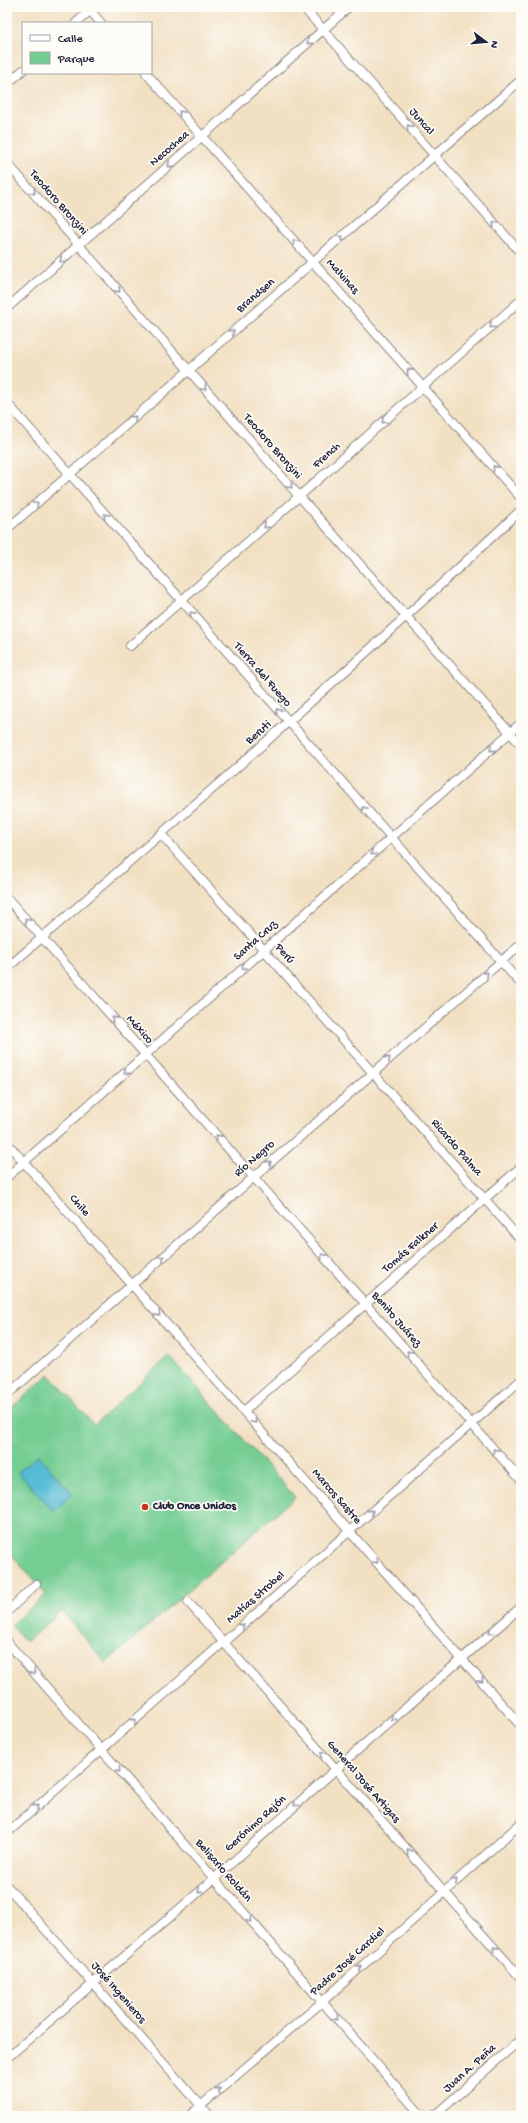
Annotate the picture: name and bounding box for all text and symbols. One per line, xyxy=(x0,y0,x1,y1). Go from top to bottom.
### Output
legend xyxy=(22,22,152,74)
north arrow xyxy=(466,22,506,62)
text: Calle xyxy=(58,33,83,47)
one-way arrow xyxy=(306,37,314,45)
text: N xyxy=(487,39,500,49)
text: Parque xyxy=(57,53,95,67)
street label: Juncal xyxy=(406,106,437,139)
one-way arrow xyxy=(179,111,186,118)
one-way arrow xyxy=(406,124,413,131)
street label: Necochea xyxy=(147,128,193,170)
one-way arrow xyxy=(167,160,174,167)
street label: Teodoro Bronzini xyxy=(25,167,90,239)
one-way arrow xyxy=(28,188,35,195)
one-way arrow xyxy=(492,221,500,229)
one-way arrow xyxy=(336,235,343,242)
one-way arrow xyxy=(293,240,300,247)
one-way arrow xyxy=(59,256,66,263)
street label: Malvinas xyxy=(323,257,362,298)
street label: Brandsen xyxy=(233,275,278,317)
one-way arrow xyxy=(114,285,121,293)
one-way arrow xyxy=(489,321,497,329)
one-way arrow xyxy=(227,330,235,337)
one-way arrow xyxy=(406,368,414,376)
one-way arrow xyxy=(199,383,207,391)
street label: Teodoro Bronzini xyxy=(239,411,304,483)
one-way arrow xyxy=(129,415,137,423)
one-way arrow xyxy=(381,417,389,424)
street label: French xyxy=(309,439,344,473)
one-way arrow xyxy=(493,466,500,473)
one-way arrow xyxy=(285,481,292,488)
one-way arrow xyxy=(32,501,39,508)
one-way arrow xyxy=(104,513,111,521)
one-way arrow xyxy=(263,522,271,529)
one-way arrow xyxy=(190,611,197,618)
street label: Tierra del Fuego xyxy=(229,639,294,710)
one-way arrow xyxy=(276,708,283,716)
street label: Beruti xyxy=(242,718,275,749)
one-way arrow xyxy=(489,744,496,751)
one-way arrow xyxy=(362,806,369,813)
one-way arrow xyxy=(370,848,378,856)
street label: Santa Cruz xyxy=(231,917,281,964)
one-way arrow xyxy=(25,919,32,926)
street label: Perú xyxy=(271,940,297,967)
one-way arrow xyxy=(242,963,249,970)
one-way arrow xyxy=(482,971,489,978)
street label: México xyxy=(123,1013,155,1047)
one-way arrow xyxy=(111,1016,118,1023)
one-way arrow xyxy=(383,1056,391,1063)
one-way arrow xyxy=(123,1067,131,1075)
street label: Ricardo Palma xyxy=(427,1117,485,1180)
one-way arrow xyxy=(216,1134,223,1142)
street label: Río Negro xyxy=(232,1138,278,1180)
one-way arrow xyxy=(264,1160,272,1167)
street label: Chile xyxy=(66,1192,93,1220)
street label: Tomás Falkner xyxy=(379,1219,443,1277)
one-way arrow xyxy=(321,1253,328,1261)
one-way arrow xyxy=(157,1256,164,1263)
street label: Benito Juárez xyxy=(367,1289,424,1351)
one-way arrow xyxy=(154,1309,161,1316)
one-way arrow xyxy=(407,1351,414,1358)
one-way arrow xyxy=(249,1417,256,1424)
one-way arrow xyxy=(493,1448,500,1456)
street label: Marcos Sastre xyxy=(308,1466,364,1528)
place label: Club Once Unidos xyxy=(152,1500,236,1514)
marker: Club Once Unidos xyxy=(140,1502,150,1512)
one-way arrow xyxy=(366,1510,374,1517)
one-way arrow xyxy=(372,1557,379,1564)
street label: Matías Strobel xyxy=(224,1569,288,1627)
one-way arrow xyxy=(237,1623,245,1631)
one-way arrow xyxy=(489,1628,496,1635)
one-way arrow xyxy=(28,1667,35,1675)
one-way arrow xyxy=(476,1675,483,1683)
one-way arrow xyxy=(391,1713,398,1720)
one-way arrow xyxy=(129,1718,137,1726)
street label: General José Artigas xyxy=(323,1738,403,1827)
one-way arrow xyxy=(320,1752,327,1759)
one-way arrow xyxy=(114,1765,121,1772)
street label: Gerónimo Rejón xyxy=(222,1792,290,1855)
one-way arrow xyxy=(294,1800,301,1807)
one-way arrow xyxy=(32,1805,39,1812)
street label: Belisario Roldán xyxy=(191,1836,254,1906)
one-way arrow xyxy=(406,1849,413,1857)
one-way arrow xyxy=(450,1879,458,1886)
one-way arrow xyxy=(197,1887,204,1894)
one-way arrow xyxy=(246,1915,253,1923)
street label: Padre José Cardiel xyxy=(307,1925,388,2000)
one-way arrow xyxy=(492,1946,500,1954)
street label: José Ingenieros xyxy=(87,1959,149,2027)
one-way arrow xyxy=(354,1966,361,1973)
one-way arrow xyxy=(331,2013,338,2021)
street label: Juan A. Peña xyxy=(441,2041,499,2096)
one-way arrow xyxy=(213,2088,221,2095)

